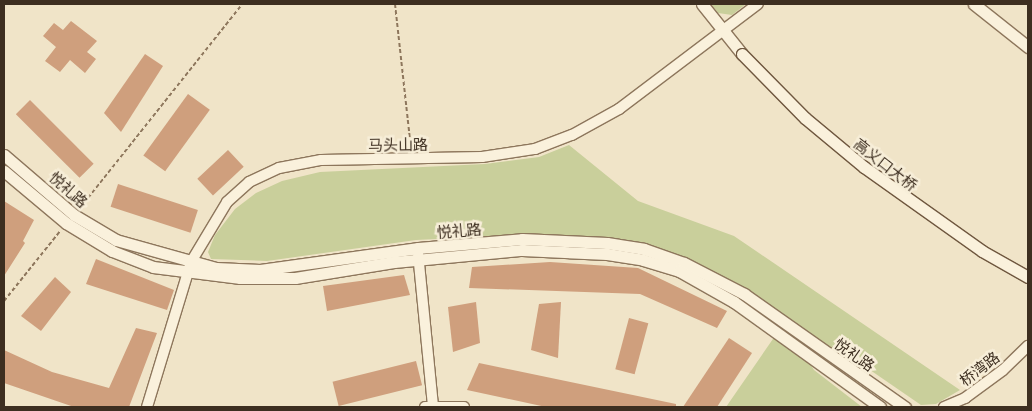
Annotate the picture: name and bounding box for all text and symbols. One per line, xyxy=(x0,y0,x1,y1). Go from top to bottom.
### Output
street label: 马头山路 xyxy=(368,134,428,154)
street label: 高义口大桥 xyxy=(851,134,921,194)
street label: 悦礼路 xyxy=(46,167,92,211)
street label: 悦礼路 xyxy=(436,219,482,241)
street label: 悦礼路 xyxy=(831,334,879,374)
street label: 桥湾路 xyxy=(956,347,1002,389)

